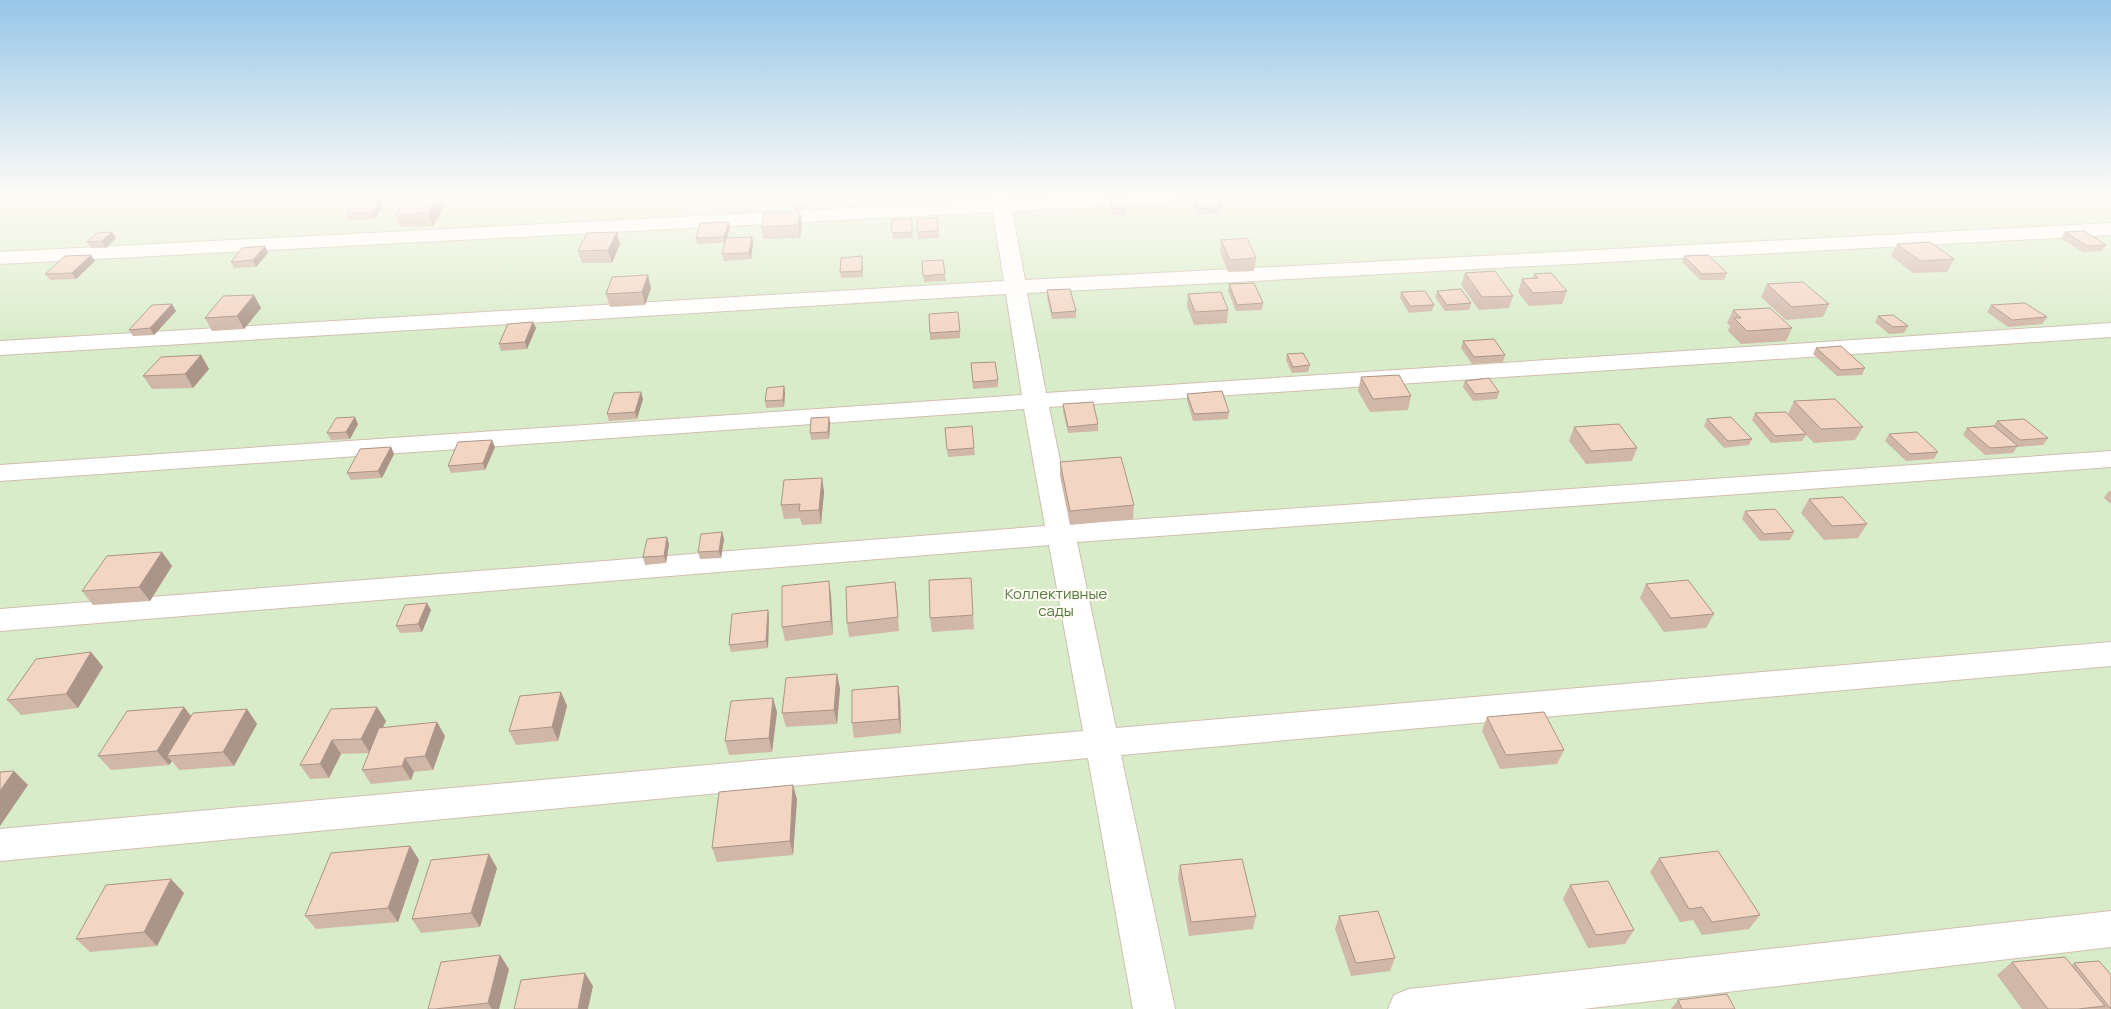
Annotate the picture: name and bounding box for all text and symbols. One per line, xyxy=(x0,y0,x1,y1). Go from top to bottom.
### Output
park label: Коллективные сады xyxy=(1005,583,1107,621)

